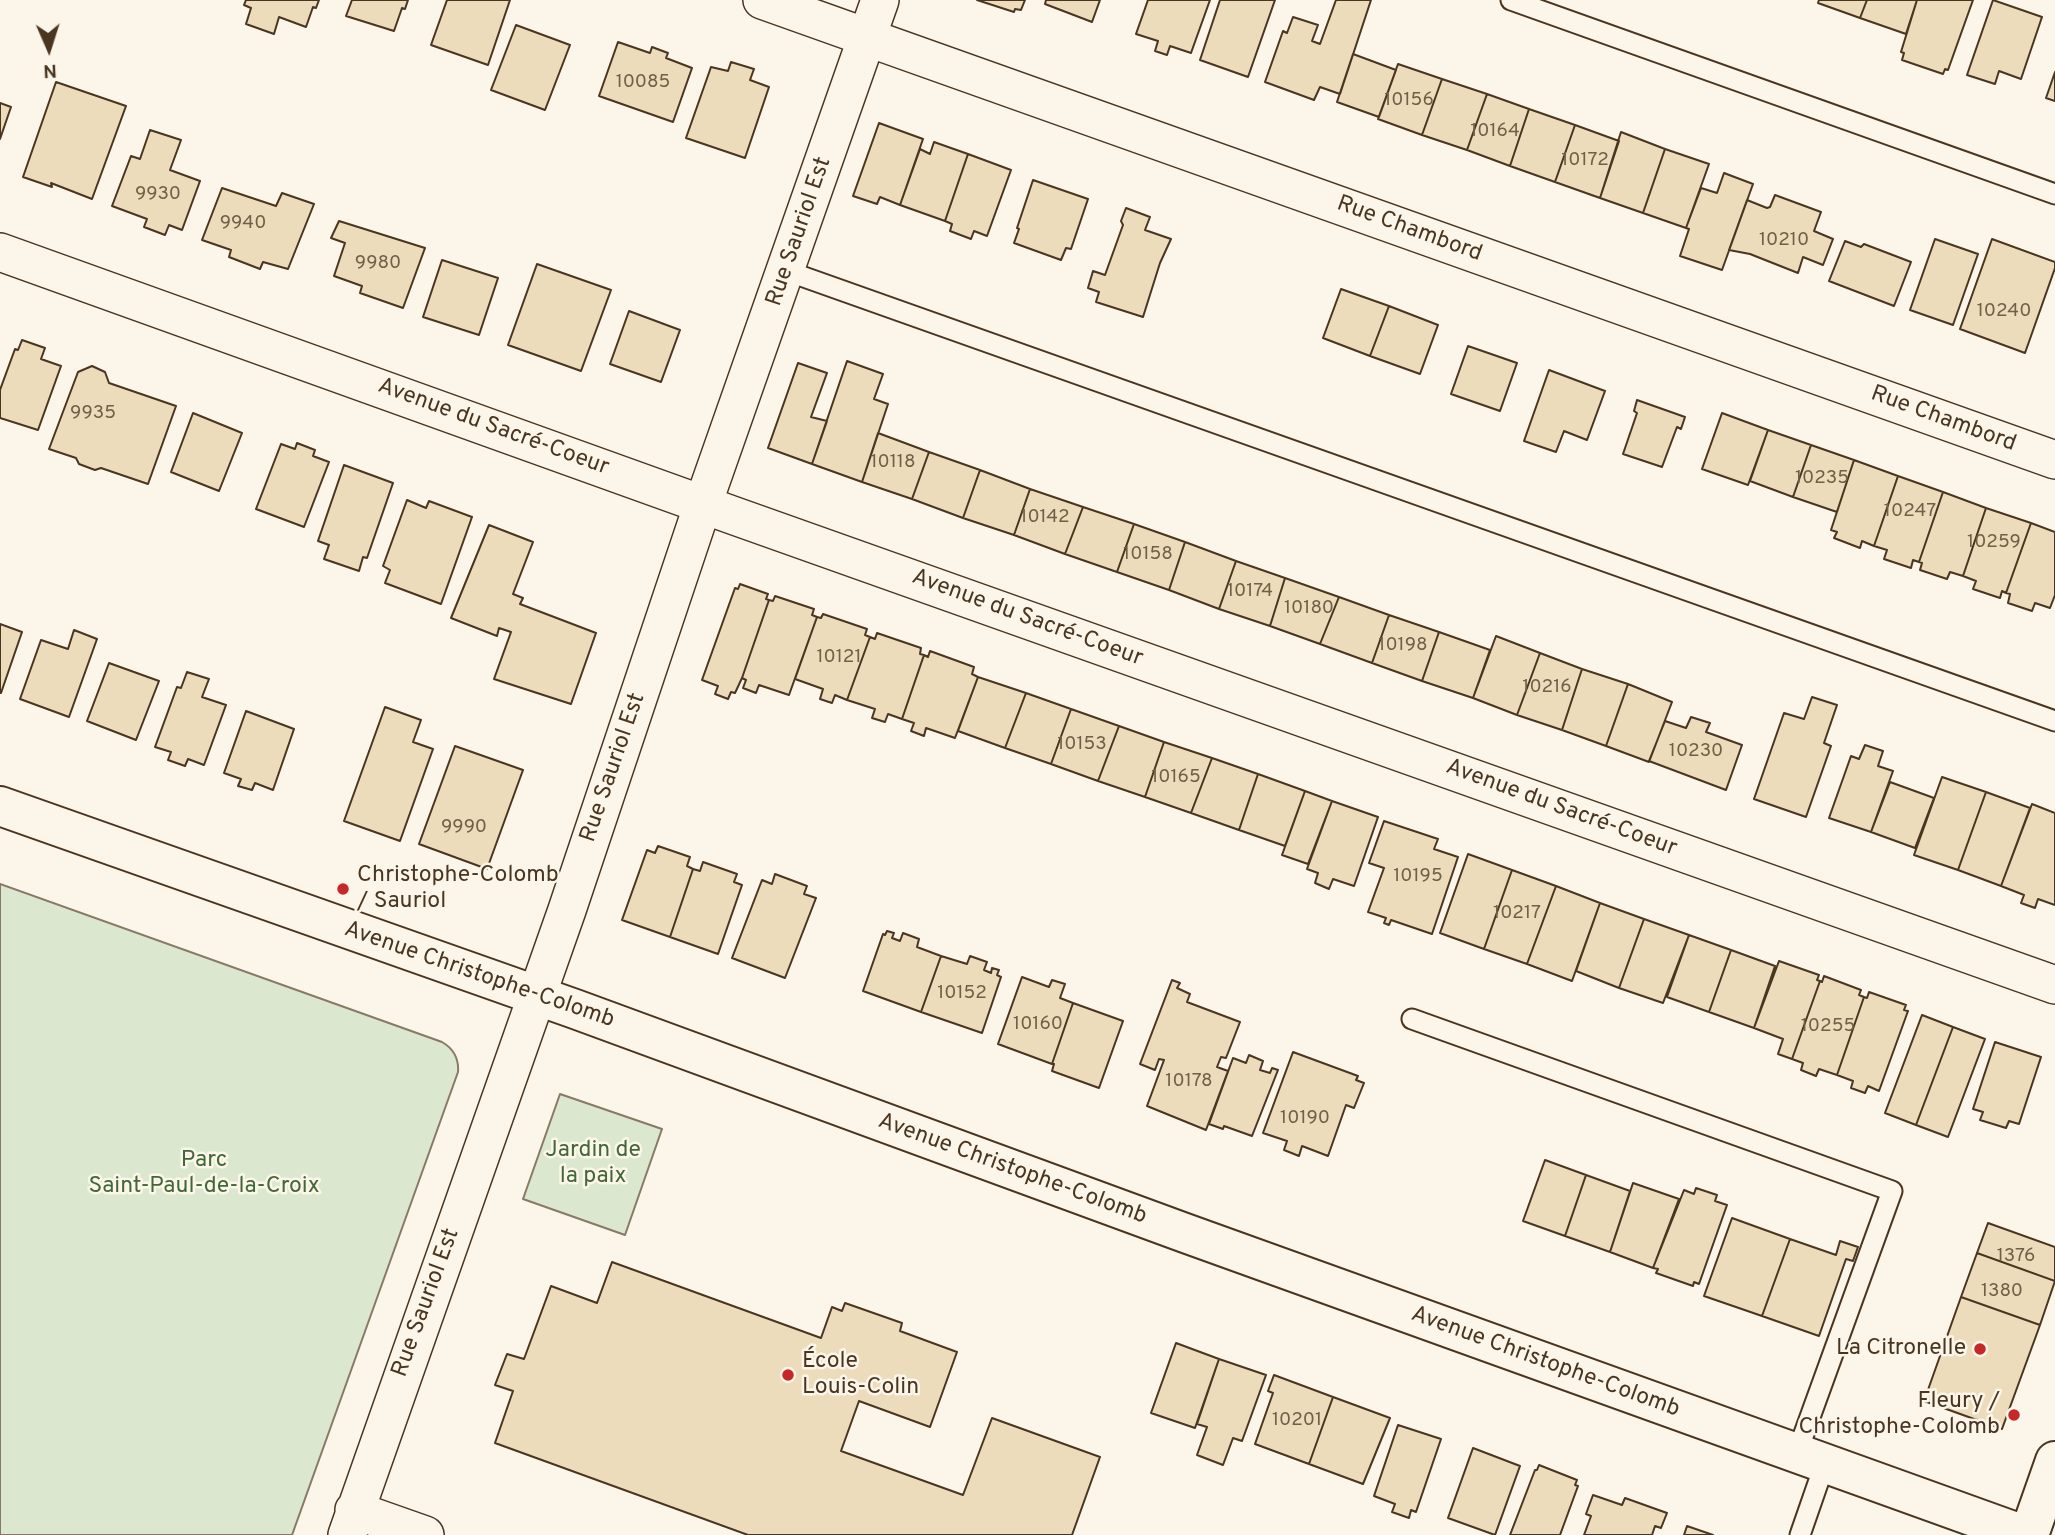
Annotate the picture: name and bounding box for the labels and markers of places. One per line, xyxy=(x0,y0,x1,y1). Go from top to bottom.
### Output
place label: Christophe-Colomb / Sauriol xyxy=(357,862,559,916)
marker: Christophe-Colomb / Sauriol xyxy=(335,881,351,897)
place label: La Citronelle xyxy=(1836,1335,1966,1363)
marker: La Citronelle xyxy=(1972,1341,1988,1357)
place label: École Louis-Colin xyxy=(802,1348,919,1402)
marker: École Louis-Colin xyxy=(780,1367,796,1383)
place label: Fleury / Christophe-Colomb xyxy=(1798,1388,2000,1442)
marker: Fleury / Christophe-Colomb xyxy=(2006,1407,2022,1423)

